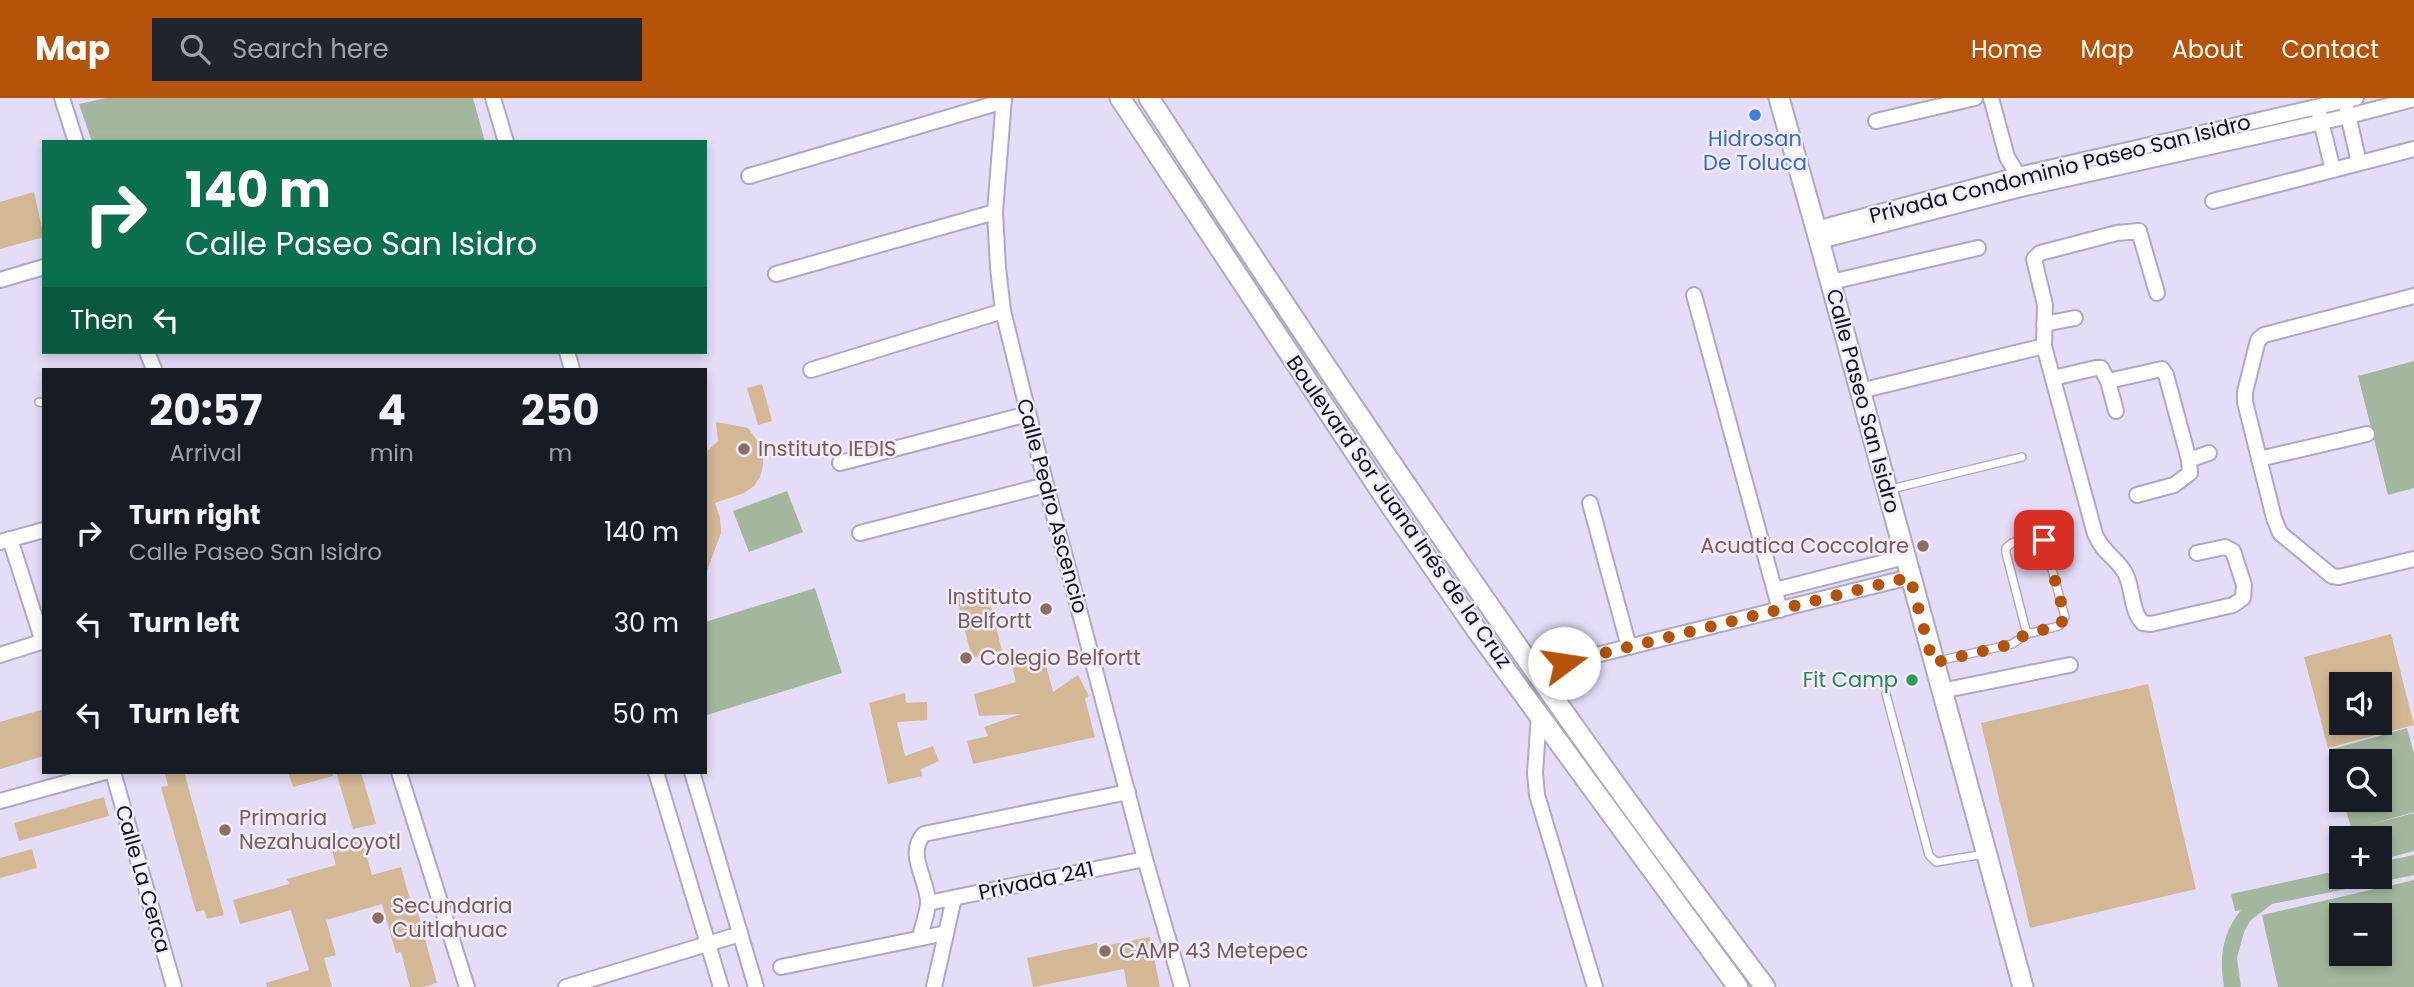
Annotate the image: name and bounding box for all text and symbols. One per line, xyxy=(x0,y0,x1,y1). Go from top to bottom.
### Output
search box xyxy=(152,18,642,81)
text: Map xyxy=(35,25,110,72)
icon: search xyxy=(176,30,214,68)
text: Search here xyxy=(232,31,389,67)
text: Home xyxy=(1971,33,2043,66)
text: Map xyxy=(2081,33,2134,66)
text: About xyxy=(2172,33,2243,66)
text: Contact xyxy=(2281,33,2379,66)
marker: Hidrosan De Toluca xyxy=(1747,107,1763,123)
street label: Privada Condominio Paseo San Isidro xyxy=(1866,107,2254,230)
place label: Hidrosan De Toluca xyxy=(1703,124,1807,177)
text: 140 m xyxy=(185,156,331,224)
icon: right xyxy=(70,168,161,259)
text: Calle Paseo San Isidro xyxy=(185,221,537,266)
street label: Calle Paseo San Isidro xyxy=(1820,286,1907,516)
icon: left xyxy=(147,301,185,339)
text: Then xyxy=(70,302,133,338)
street label: Boulevard Sor Juana Inés de la Cruz xyxy=(1280,349,1519,674)
text: 20:57 xyxy=(149,381,262,440)
text: 4 xyxy=(377,381,406,440)
text: 250 xyxy=(521,381,600,440)
street label: Calle Pedro Ascencio xyxy=(1010,395,1095,617)
place label: Instituto IEDIS xyxy=(758,434,896,463)
text: Arrival xyxy=(170,437,242,469)
text: min xyxy=(370,437,414,469)
text: m xyxy=(548,437,572,469)
marker: Instituto IEDIS xyxy=(736,441,752,457)
text: Turn right xyxy=(129,497,261,533)
pin xyxy=(2014,510,2074,570)
icon: right xyxy=(70,514,108,552)
text: 140 m xyxy=(604,514,679,550)
icon: arrive xyxy=(2025,521,2063,559)
place label: Acuatica Coccolare xyxy=(1700,531,1909,560)
text: Calle Paseo San Isidro xyxy=(129,536,382,568)
marker: Acuatica Coccolare xyxy=(1915,538,1931,554)
place label: Instituto Belfortt xyxy=(947,582,1032,635)
marker: Instituto Belfortt xyxy=(1038,601,1054,617)
icon: left xyxy=(70,605,108,643)
text: Turn left xyxy=(129,605,240,641)
text: 30 m xyxy=(614,605,679,641)
position arrow xyxy=(1527,626,1601,700)
place label: Colegio Belfortt xyxy=(980,643,1141,672)
marker: Colegio Belfortt xyxy=(958,650,974,666)
place label: Fit Camp xyxy=(1803,665,1898,694)
marker: Fit Camp xyxy=(1904,672,1920,688)
map controls xyxy=(2329,672,2392,966)
button: sound xyxy=(2329,672,2392,735)
icon: left xyxy=(70,696,108,734)
text: Turn left xyxy=(129,696,240,732)
text: 50 m xyxy=(613,696,679,732)
button: search xyxy=(2329,749,2392,812)
street label: Calle La Cerca xyxy=(109,802,178,956)
place label: Primaria Nezahualcoyotl xyxy=(239,803,401,856)
marker: Primaria Nezahualcoyotl xyxy=(217,822,233,838)
button: + xyxy=(2329,826,2392,889)
street label: Privada 241 xyxy=(976,854,1096,907)
place label: Secundaria Cuitlahuac xyxy=(392,891,513,944)
button: − xyxy=(2329,903,2392,966)
marker: Secundaria Cuitlahuac xyxy=(370,910,386,926)
place label: CAMP 43 Metepec xyxy=(1119,936,1308,965)
marker: CAMP 43 Metepec xyxy=(1097,943,1113,959)

